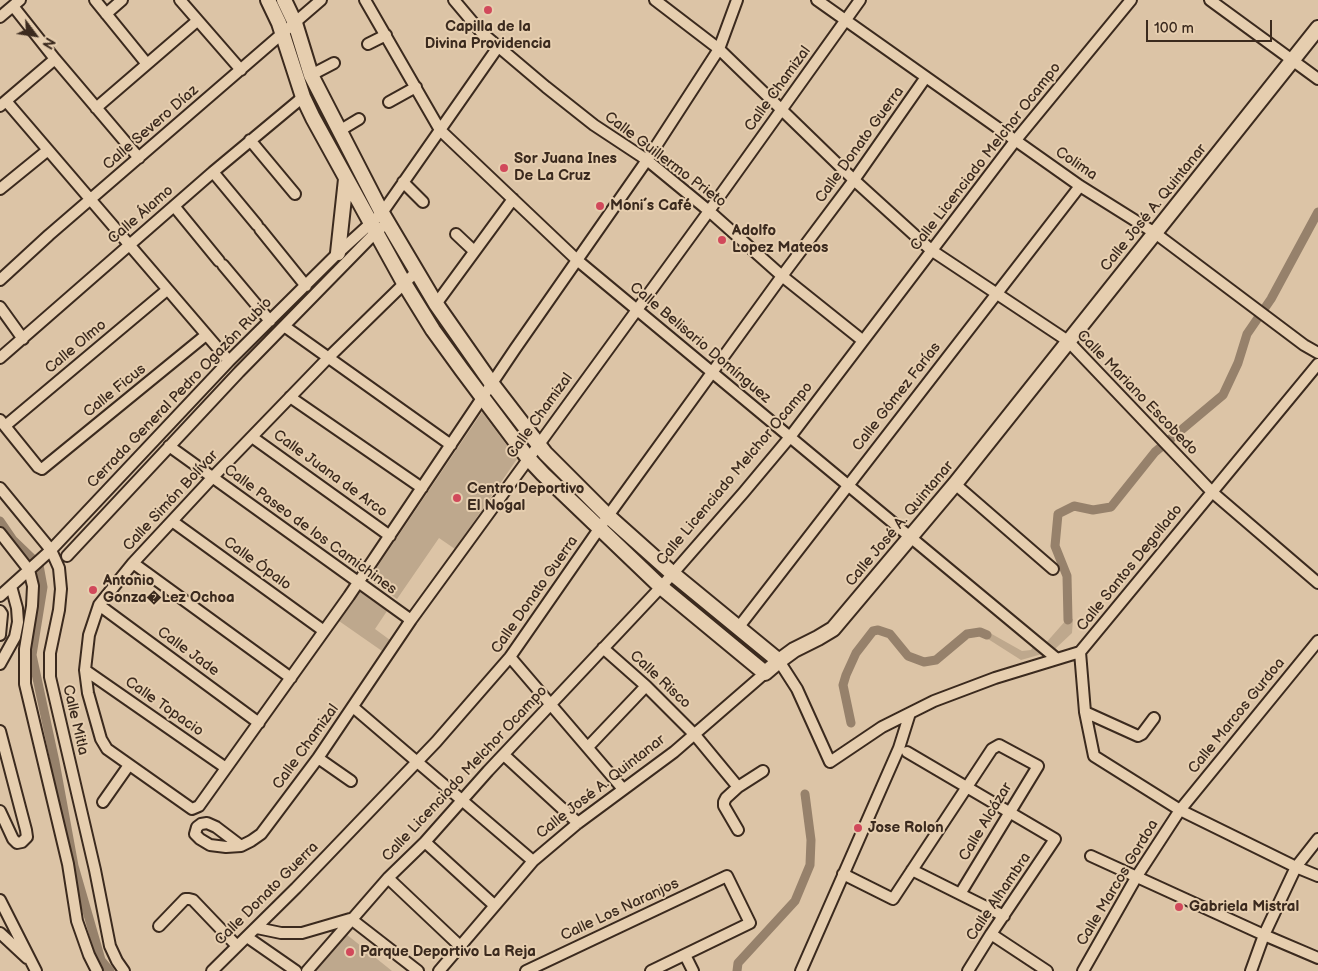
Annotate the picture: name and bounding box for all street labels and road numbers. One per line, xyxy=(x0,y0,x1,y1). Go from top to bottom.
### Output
street label: Calle Chamizal xyxy=(741,43,815,135)
street label: Calle Licenciado Melchor Ocampo xyxy=(907,59,1065,255)
street label: Calle Severo Díaz xyxy=(100,82,202,174)
street label: Calle Donato Guerra xyxy=(812,83,908,207)
street label: Calle Guillermo Prieto xyxy=(601,108,729,212)
street label: Calle José A. Quintanar xyxy=(1097,141,1211,275)
street label: Colima xyxy=(1052,143,1100,185)
street label: Calle Álamo xyxy=(105,182,177,248)
street label: Calle Belisario Domínguez xyxy=(626,279,774,407)
street label: Cerrada General Pedro Ogazón Rubio xyxy=(84,294,276,492)
street label: Calle Olmo xyxy=(42,316,110,378)
street label: Calle Mariano Escobedo xyxy=(1073,327,1201,459)
street label: Calle Gómez Farías xyxy=(849,339,945,455)
street label: Calle Ficus xyxy=(80,360,150,422)
street label: Calle Chamizal xyxy=(503,370,577,462)
street label: Calle Licenciado Melchor Ocampo xyxy=(653,379,817,569)
street label: Calle Juana de Arco xyxy=(269,427,391,521)
street label: Calle Simón Bolívar xyxy=(120,447,222,555)
street label: Calle José A. Quintanar xyxy=(842,458,958,590)
street label: Calle Paseo de los Camichines xyxy=(220,461,400,599)
street label: Calle Santos Degollado xyxy=(1073,501,1187,635)
street label: Calle Ópalo xyxy=(220,533,294,595)
street label: Calle Donato Guerra xyxy=(488,533,582,657)
street label: Calle Jade xyxy=(154,624,222,680)
street label: Calle Risco xyxy=(626,647,694,713)
street label: Calle Marcos Gurdoa xyxy=(1185,655,1289,777)
street label: Calle Topacio xyxy=(121,673,207,741)
street label: Calle Licenciado Melchor Ocampo xyxy=(379,682,551,866)
street label: Calle Mitla xyxy=(58,683,92,757)
street label: Calle Chamizal xyxy=(269,701,343,793)
street label: Calle José A. Quintanar xyxy=(533,731,669,843)
street label: Calle Alcázar xyxy=(956,779,1016,865)
street label: Calle Marcos Gordoa xyxy=(1073,817,1163,949)
street label: Calle Donato Guerra xyxy=(211,838,323,950)
street label: Calle Alhambra xyxy=(963,849,1035,945)
street label: Calle Los Naranjos xyxy=(558,875,682,945)

